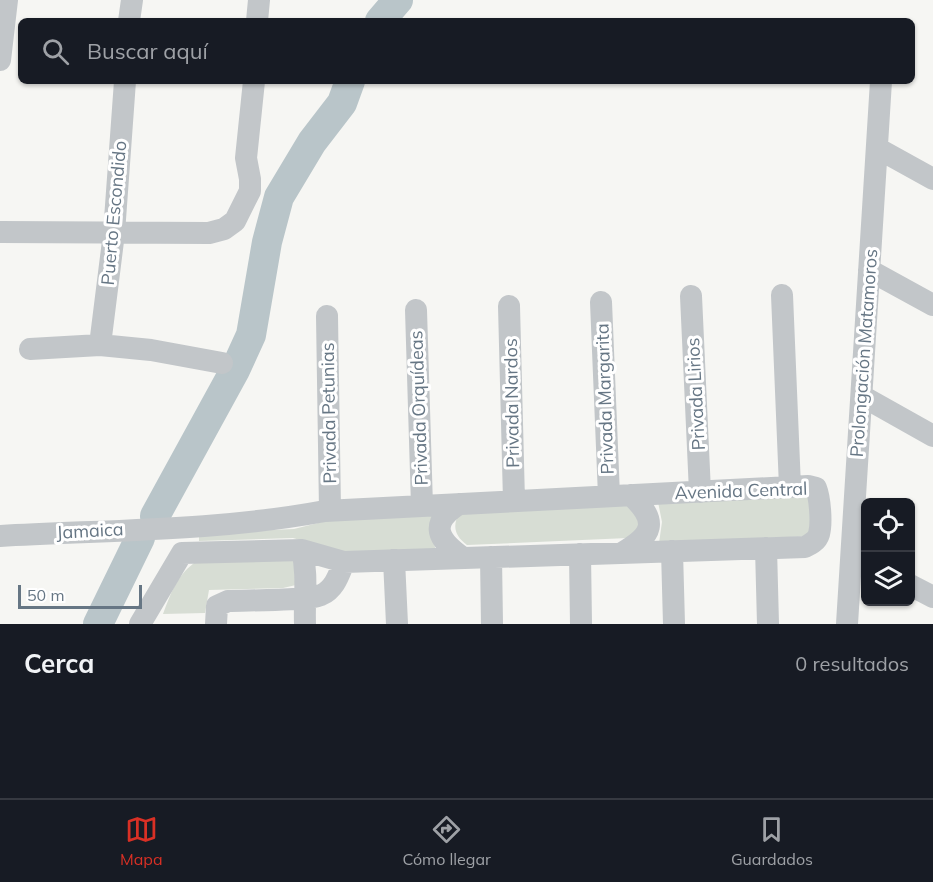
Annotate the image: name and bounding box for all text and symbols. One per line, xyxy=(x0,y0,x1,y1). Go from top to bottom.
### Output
search box xyxy=(18,18,915,84)
icon: search xyxy=(39,35,72,68)
text: Buscar aquí xyxy=(87,37,208,65)
street label: Puerto Escondido xyxy=(96,140,131,286)
street label: Prolongación Matamoros xyxy=(845,248,882,458)
street label: Privada Margarita xyxy=(590,323,619,475)
street label: Privada Orquídeas xyxy=(404,330,433,486)
street label: Privada Lirios xyxy=(681,337,710,451)
street label: Privada Nardos xyxy=(499,338,524,468)
street label: Privada Petunias xyxy=(316,342,341,484)
street label: Avenida Central xyxy=(674,477,808,504)
map controls xyxy=(861,498,915,606)
button: locate xyxy=(861,498,915,552)
street label: Jamaica xyxy=(56,517,124,544)
button: layers xyxy=(861,552,915,606)
scale bar xyxy=(18,582,142,610)
text: 50 m xyxy=(27,585,64,605)
text: Cerca xyxy=(24,647,94,680)
text: 0 resultados xyxy=(795,651,909,676)
tab: Mapa xyxy=(120,813,163,869)
tab: Cómo llegar xyxy=(403,813,491,869)
tab: Guardados xyxy=(731,813,813,869)

